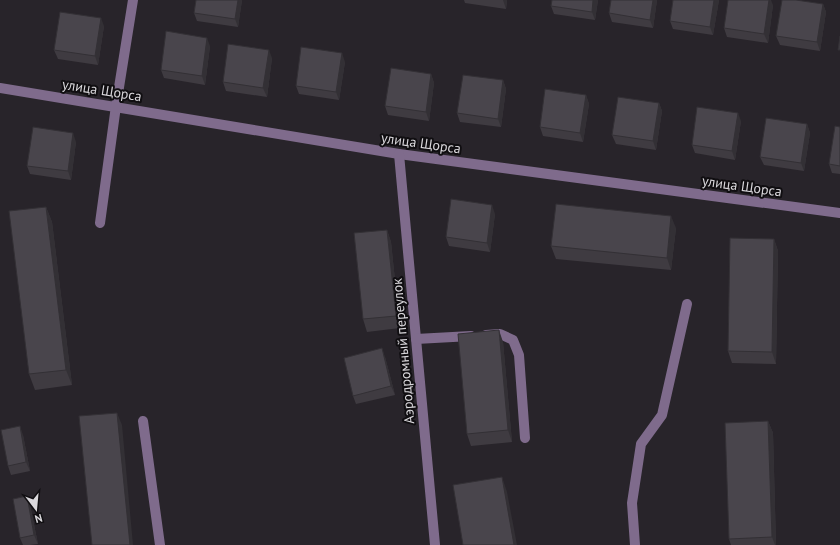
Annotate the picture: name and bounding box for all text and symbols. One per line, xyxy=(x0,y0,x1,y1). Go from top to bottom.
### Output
street label: улица Щорса xyxy=(61,75,143,105)
street label: улица Щорса xyxy=(380,128,462,158)
street label: улица Щорса xyxy=(701,171,783,201)
street label: Аэродромный переулок xyxy=(388,277,418,425)
north arrow xyxy=(16,489,56,529)
text: N xyxy=(33,511,44,526)

